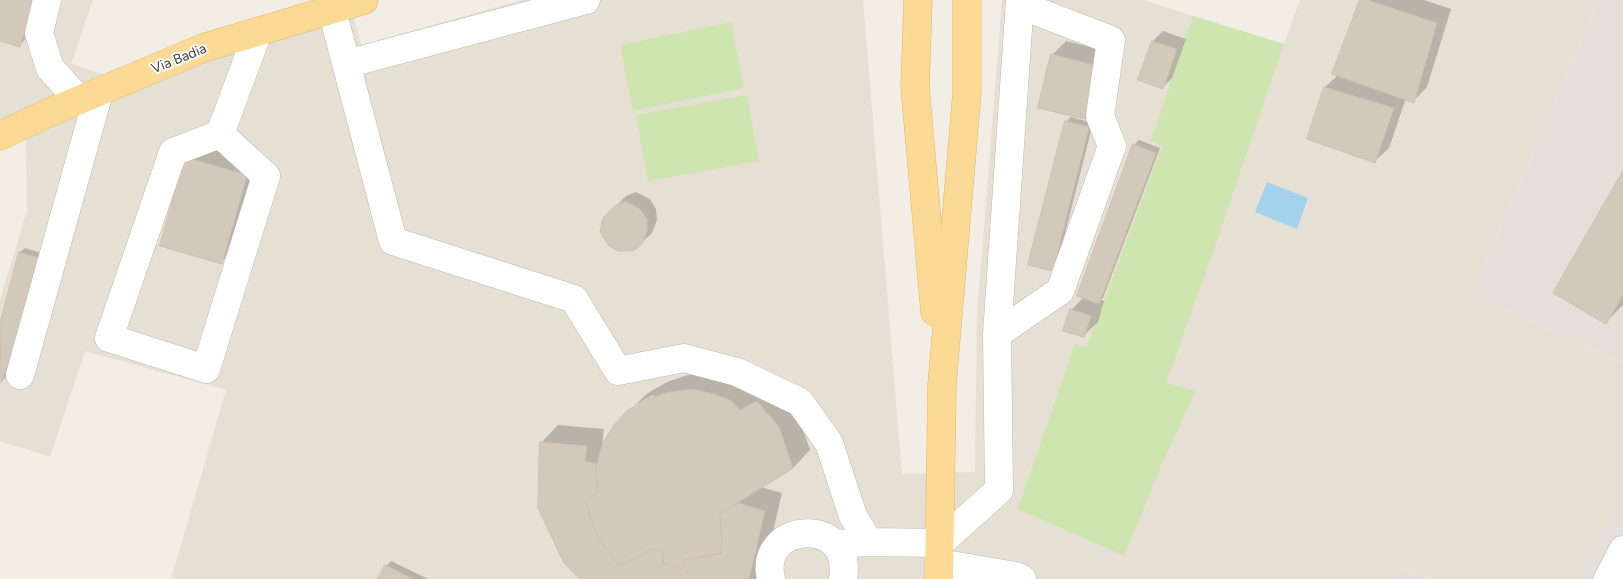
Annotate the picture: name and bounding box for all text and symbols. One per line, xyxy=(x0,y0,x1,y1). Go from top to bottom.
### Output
street label: Via Badia xyxy=(149,40,209,78)

